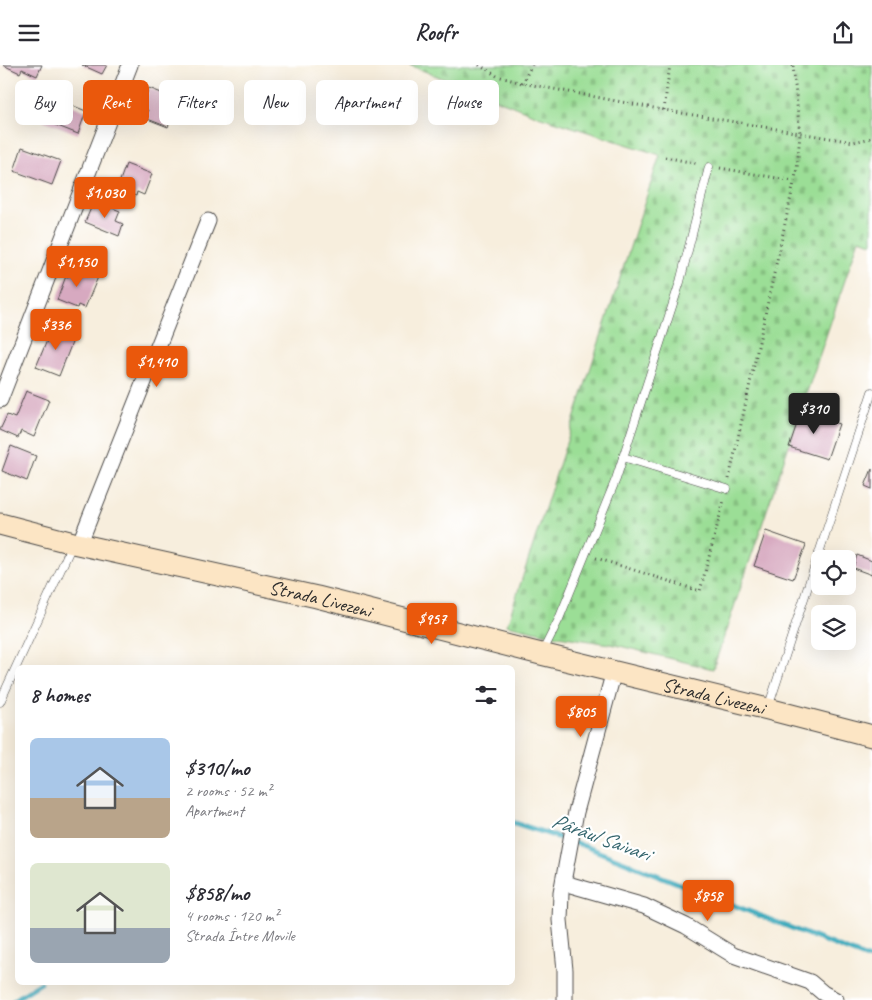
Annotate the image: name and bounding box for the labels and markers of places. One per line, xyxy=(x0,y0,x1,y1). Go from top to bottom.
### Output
pin: $1,030 xyxy=(64,177,146,219)
pin: $1,150 xyxy=(36,245,118,288)
pin: $336 xyxy=(26,309,86,351)
pin: $1,410 xyxy=(116,345,198,388)
pin: $310 xyxy=(784,393,844,435)
pin: $957 xyxy=(402,603,462,645)
pin: $805 xyxy=(551,695,611,738)
pin: $858 xyxy=(678,879,738,922)

